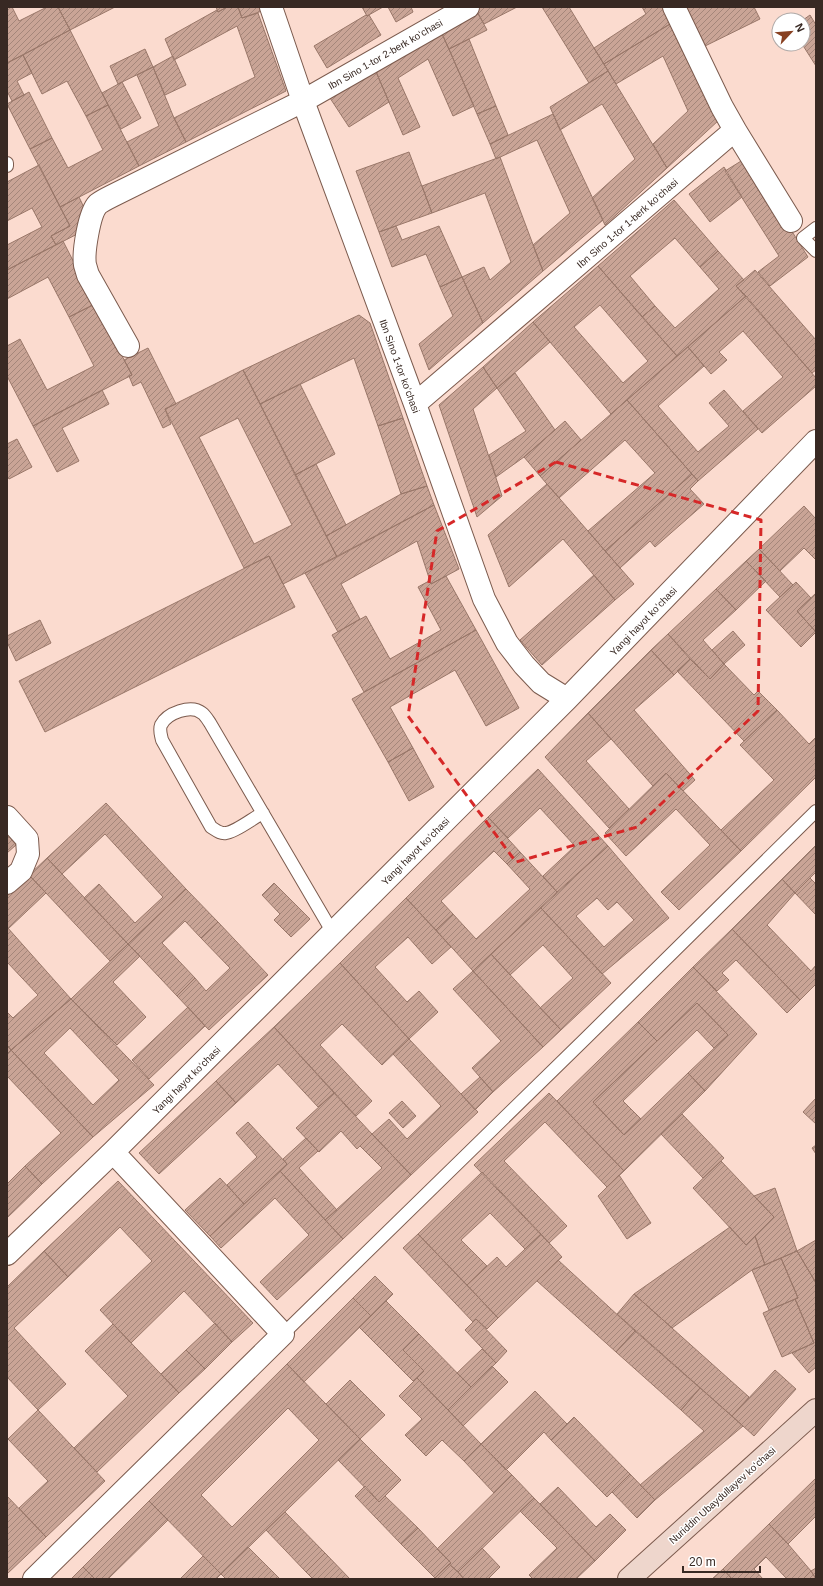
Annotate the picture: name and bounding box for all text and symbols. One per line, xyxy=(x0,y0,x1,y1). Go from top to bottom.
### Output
north arrow xyxy=(771,12,811,52)
street label: Ibn Sino 1-tor 2-berk koʻchasi xyxy=(326,17,444,92)
text: N xyxy=(793,21,807,34)
street label: Ibn Sino 1-tor 1-berk koʻchasi xyxy=(575,177,680,270)
street label: Ibn Sino 1-tor koʻchasi xyxy=(377,318,422,415)
street label: Yangi hayot koʻchasi xyxy=(608,585,679,658)
street label: Yangi hayot koʻchasi xyxy=(379,815,451,887)
street label: Yangi hayot koʻchasi xyxy=(150,1044,222,1116)
street label: Nuriddin Ubaydullayev koʻchasi xyxy=(667,1445,778,1546)
scale bar xyxy=(683,1548,760,1574)
text: 20 m xyxy=(689,1555,716,1569)

